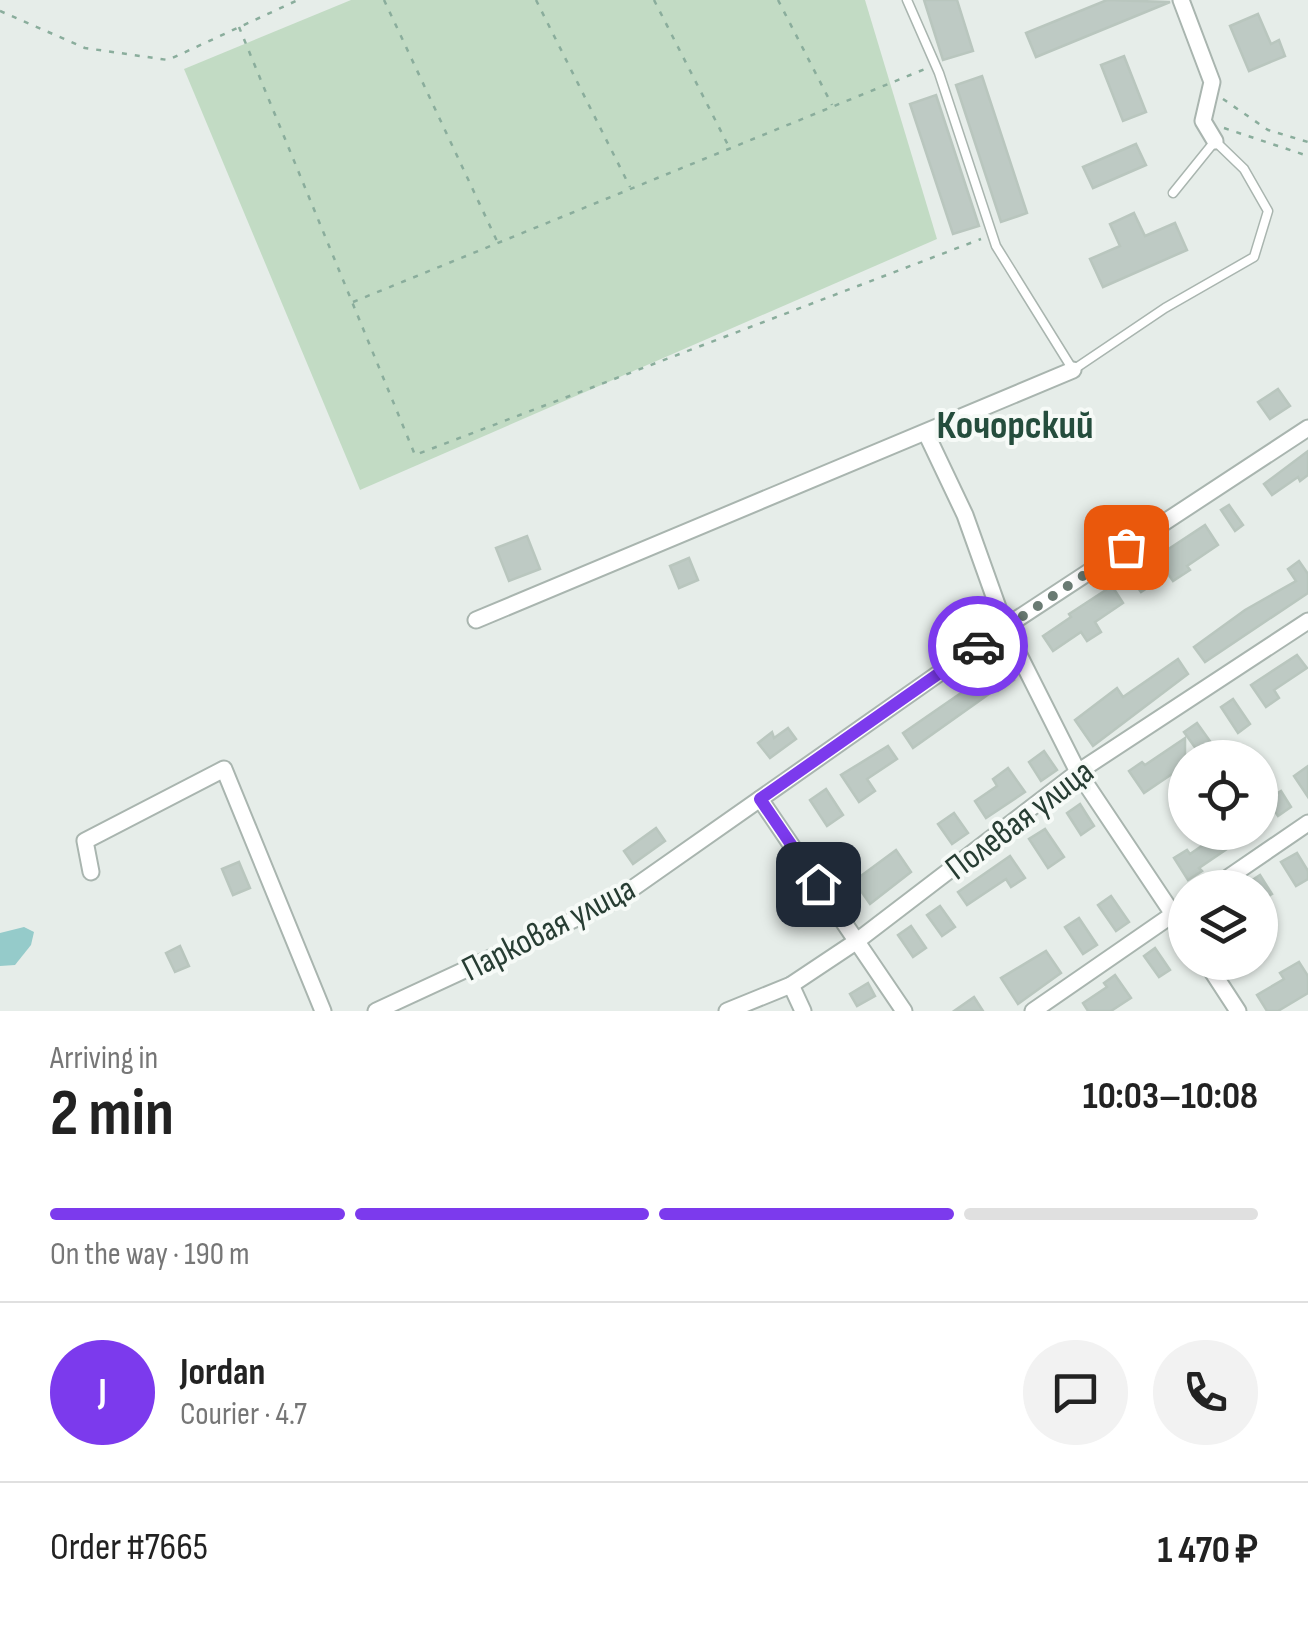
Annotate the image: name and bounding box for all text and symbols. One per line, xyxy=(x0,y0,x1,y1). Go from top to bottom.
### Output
district label: Кочорский xyxy=(937,402,1093,450)
pin xyxy=(1084,505,1169,590)
icon: bag xyxy=(1099,520,1154,575)
courier xyxy=(928,596,1028,696)
icon: car xyxy=(951,619,1006,674)
map controls xyxy=(1168,740,1278,980)
button: locate xyxy=(1168,740,1278,850)
street label: Полевая улица xyxy=(937,751,1102,890)
pin xyxy=(776,842,861,927)
icon: home xyxy=(791,857,846,912)
street label: Парковая улица xyxy=(455,867,643,991)
button: layers xyxy=(1168,870,1278,980)
text: Arriving in xyxy=(50,1039,158,1078)
text: 10:03–10:08 xyxy=(1083,1074,1258,1119)
text: 2 min xyxy=(50,1076,174,1154)
text: On the way · 190 m xyxy=(50,1235,250,1274)
button: chat xyxy=(1023,1340,1128,1445)
button: phone xyxy=(1153,1340,1258,1445)
text: Jordan xyxy=(180,1350,265,1395)
text: J xyxy=(98,1370,107,1415)
text: Courier · 4.7 xyxy=(180,1395,307,1434)
text: Order #7665 xyxy=(50,1525,208,1570)
text: 1 470 ₽ xyxy=(1157,1528,1258,1573)

